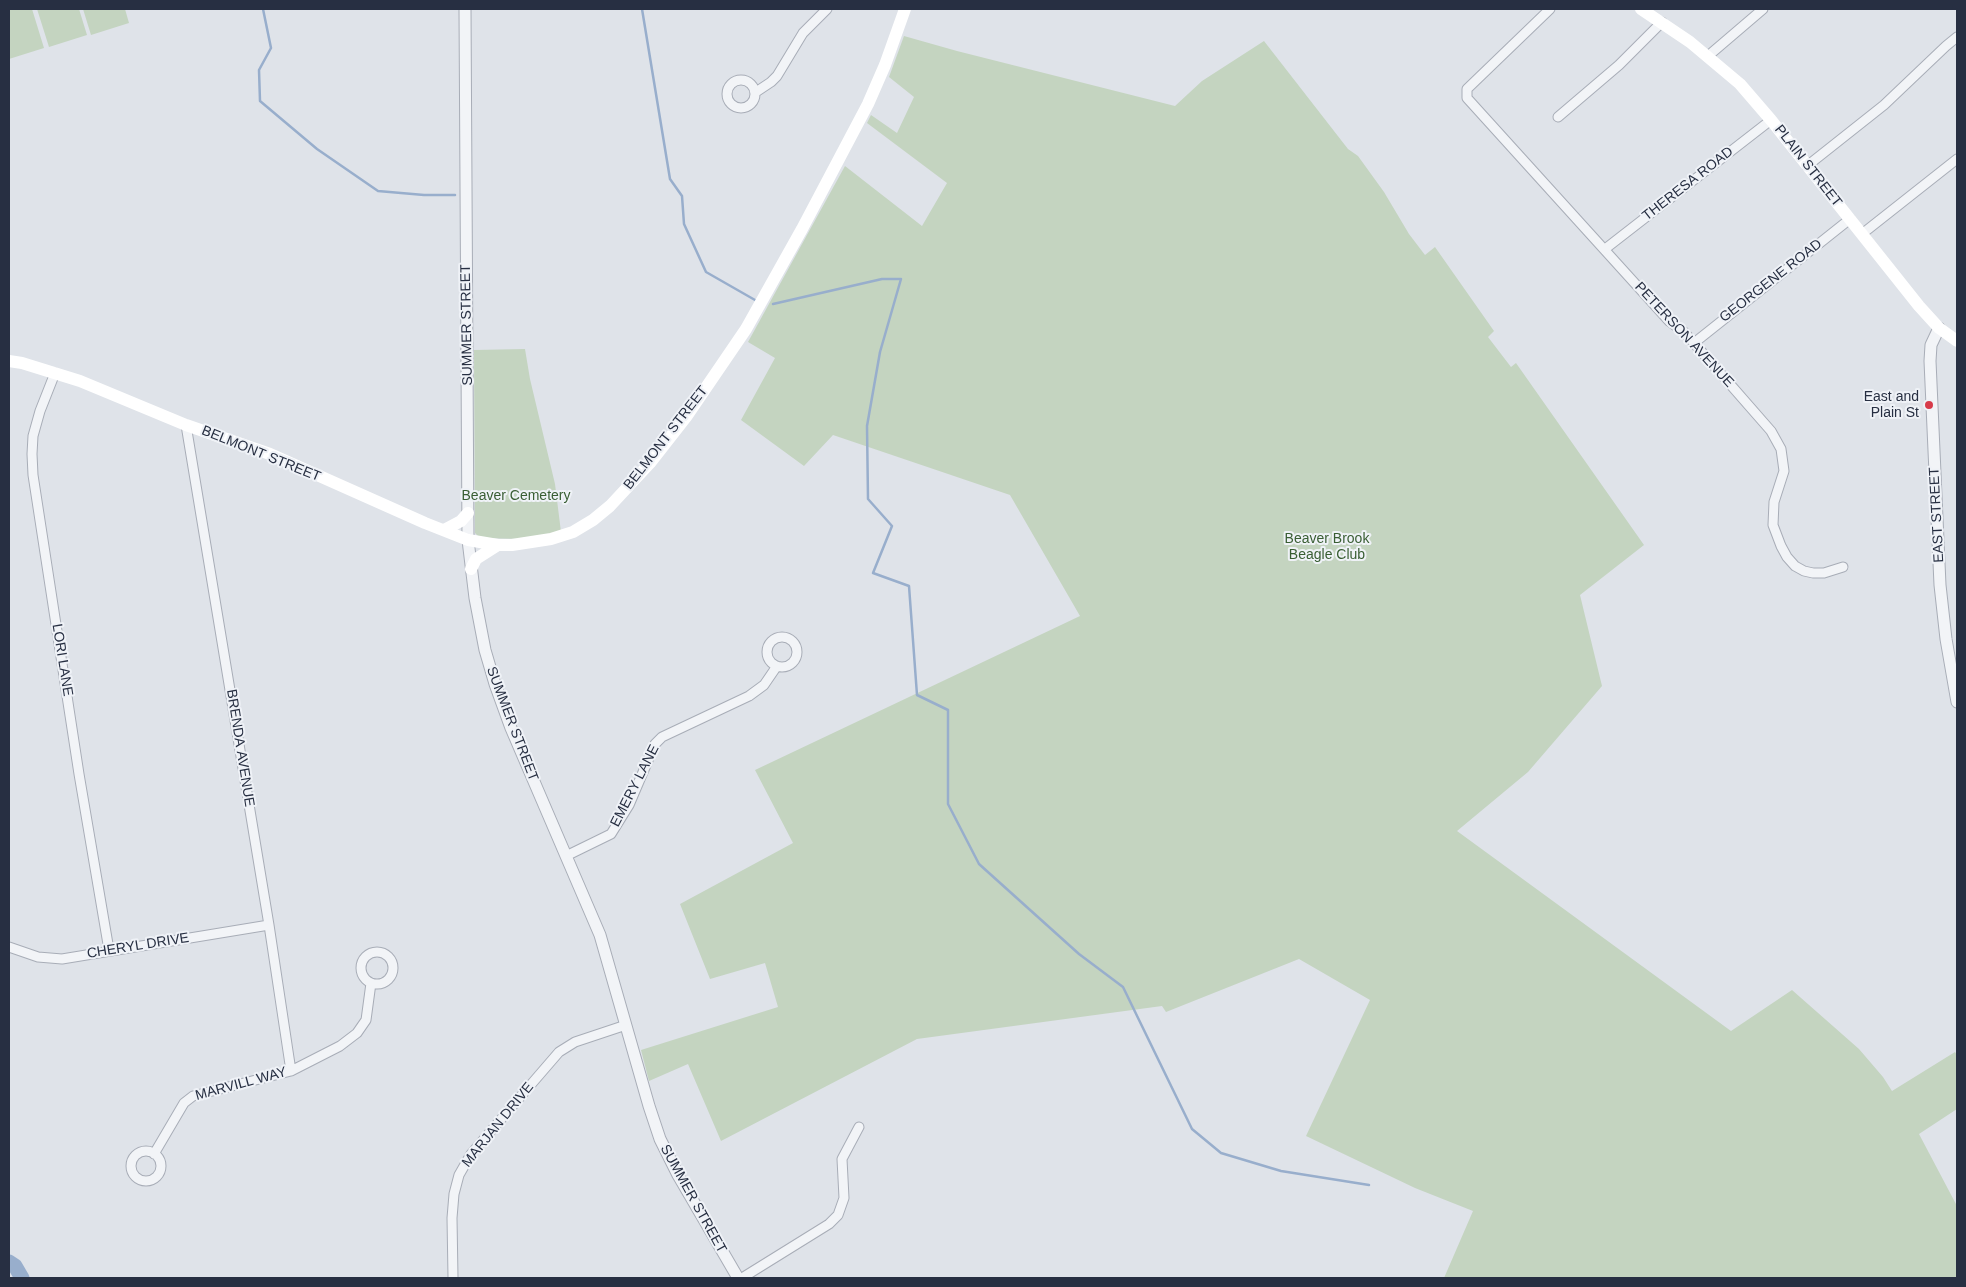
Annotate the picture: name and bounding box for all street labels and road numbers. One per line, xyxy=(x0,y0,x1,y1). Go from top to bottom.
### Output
street label: PLAIN STREET xyxy=(1771,122,1845,210)
street label: THERESA ROAD xyxy=(1639,143,1737,225)
street label: GEORGENE ROAD xyxy=(1716,236,1826,326)
street label: SUMMER STREET xyxy=(458,264,476,386)
street label: PETERSON AVENUE xyxy=(1631,279,1737,391)
street label: BELMONT STREET xyxy=(620,383,712,493)
street label: BELMONT STREET xyxy=(199,422,323,486)
street label: EAST STREET xyxy=(1926,467,1948,563)
street label: LORI LANE xyxy=(48,623,76,697)
street label: SUMMER STREET xyxy=(482,664,542,784)
street label: BRENDA AVENUE xyxy=(222,688,258,808)
street label: EMERY LANE xyxy=(607,742,663,830)
street label: CHERYL DRIVE xyxy=(86,930,190,962)
street label: MARVILL WAY xyxy=(193,1064,289,1104)
street label: MARJAN DRIVE xyxy=(459,1079,537,1171)
street label: SUMMER STREET xyxy=(656,1142,730,1256)

